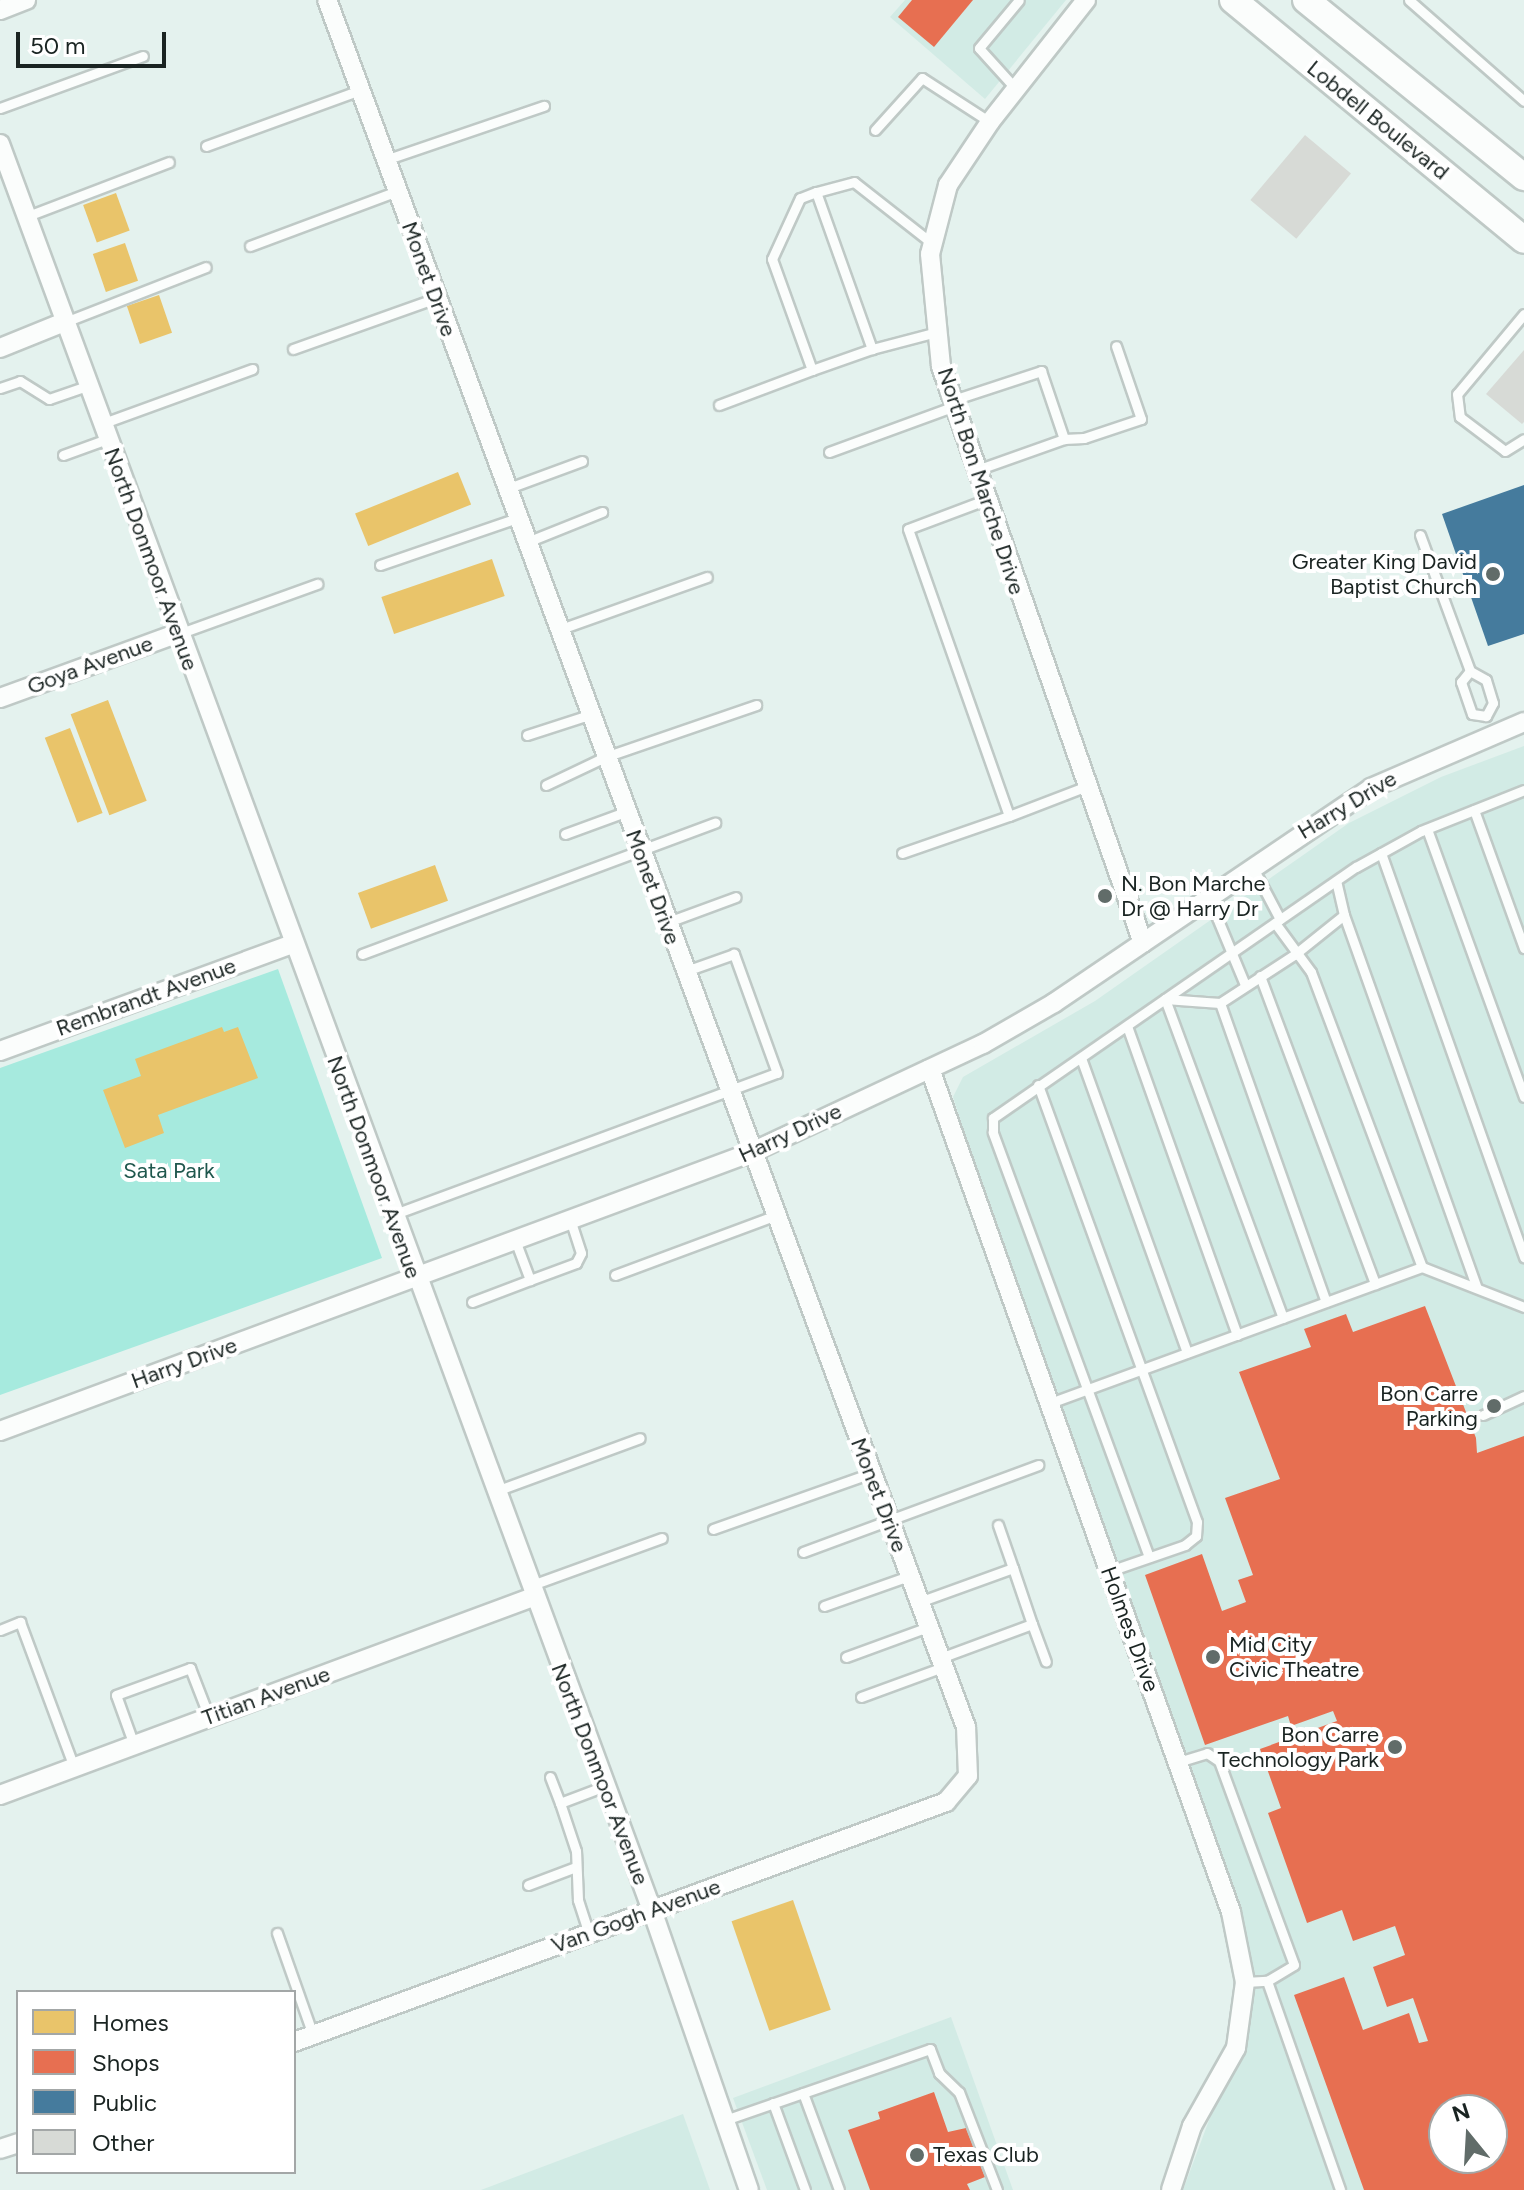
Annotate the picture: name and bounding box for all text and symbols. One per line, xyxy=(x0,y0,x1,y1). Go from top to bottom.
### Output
scale bar xyxy=(20,16,170,66)
text: 50 m xyxy=(30,31,86,60)
street label: Lobdell Boulevard xyxy=(1302,55,1454,185)
street label: Monet Drive xyxy=(396,218,462,340)
street label: North Bon Marche Drive xyxy=(932,364,1030,598)
street label: North Donmoor Avenue xyxy=(98,444,204,674)
place label: Greater King David Baptist Church xyxy=(1292,548,1477,600)
marker: Greater King David Baptist Church xyxy=(1484,565,1502,583)
street label: Goya Avenue xyxy=(24,630,156,700)
street label: Harry Drive xyxy=(1293,765,1401,845)
street label: Monet Drive xyxy=(620,826,686,948)
place label: N. Bon Marche Dr @ Harry Dr xyxy=(1121,870,1265,922)
marker: N. Bon Marche Dr @ Harry Dr xyxy=(1096,887,1114,905)
street label: Rembrandt Avenue xyxy=(53,952,239,1042)
street label: North Donmoor Avenue xyxy=(321,1052,427,1282)
street label: Harry Drive xyxy=(734,1098,846,1168)
park label: Sata Park xyxy=(123,1158,215,1184)
street label: Harry Drive xyxy=(128,1332,240,1394)
place label: Bon Carre Parking xyxy=(1380,1380,1478,1432)
marker: Bon Carre Parking xyxy=(1485,1397,1503,1415)
street label: Monet Drive xyxy=(845,1434,913,1556)
street label: Holmes Drive xyxy=(1095,1563,1165,1695)
place label: Mid City Civic Theatre xyxy=(1229,1631,1359,1682)
marker: Mid City Civic Theatre xyxy=(1204,1648,1222,1666)
street label: North Donmoor Avenue xyxy=(546,1660,654,1888)
street label: Titian Avenue xyxy=(199,1661,333,1731)
place label: Bon Carre Technology Park xyxy=(1218,1721,1379,1772)
marker: Bon Carre Technology Park xyxy=(1386,1738,1404,1756)
street label: Van Gogh Avenue xyxy=(548,1873,724,1959)
legend xyxy=(16,1990,296,2174)
text: Homes xyxy=(92,2008,169,2037)
text: Shops xyxy=(92,2048,159,2077)
text: Public xyxy=(92,2088,157,2117)
north arrow xyxy=(1428,2094,1508,2174)
text: N xyxy=(1449,2097,1473,2128)
text: Other xyxy=(92,2128,154,2157)
place label: Texas Club xyxy=(933,2142,1039,2168)
marker: Texas Club xyxy=(908,2146,926,2164)

